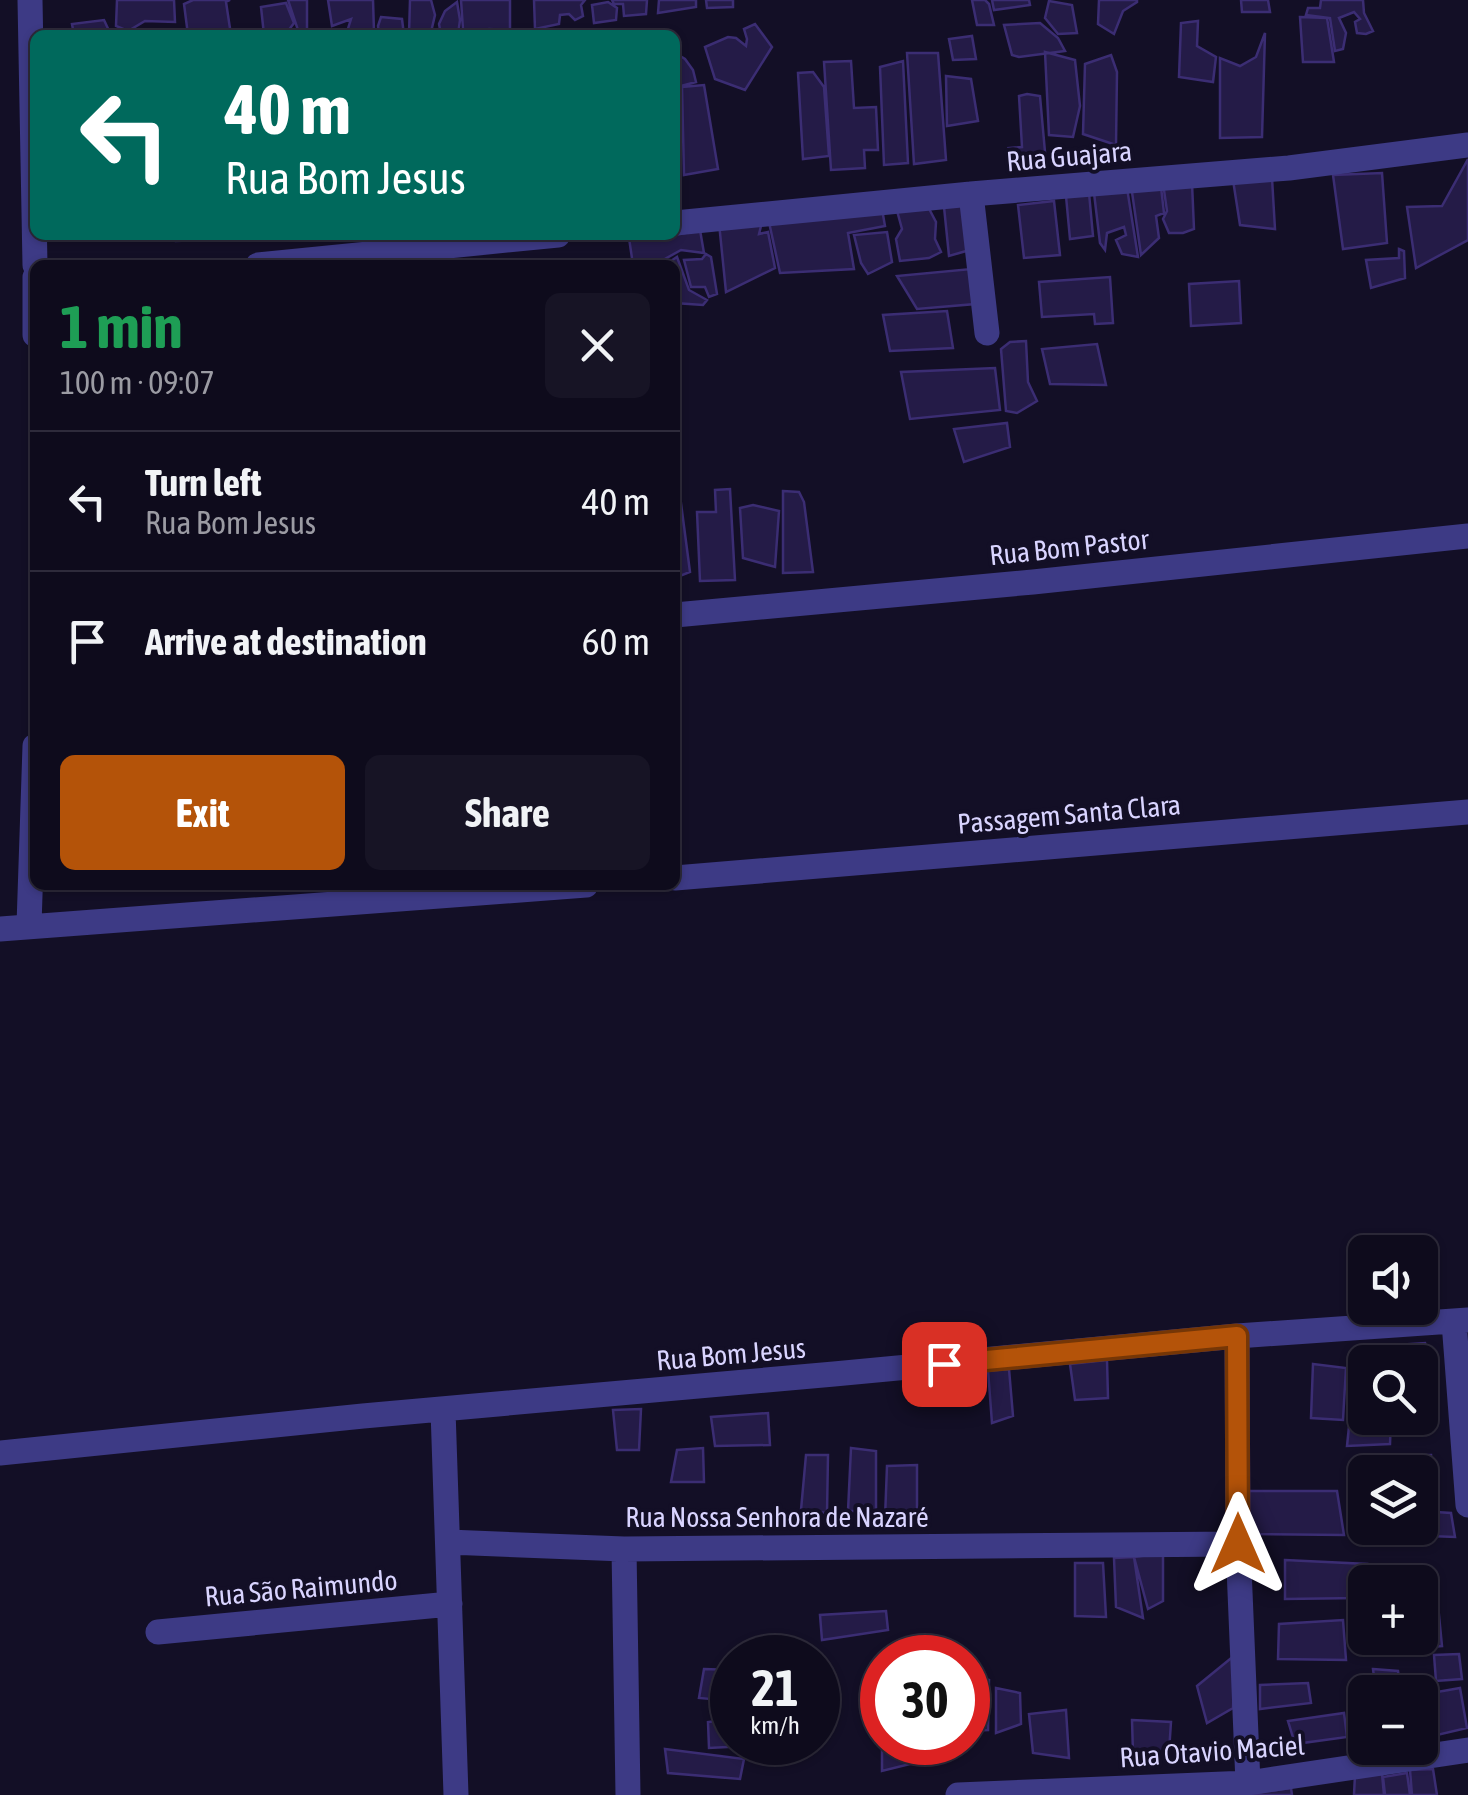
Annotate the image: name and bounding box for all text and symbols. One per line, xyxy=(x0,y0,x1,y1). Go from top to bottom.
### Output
text: 40 m xyxy=(225,69,351,149)
icon: left xyxy=(60,70,190,200)
street label: Rua Guajara xyxy=(1005,135,1133,177)
text: Rua Bom Jesus xyxy=(225,152,466,204)
text: 1 min xyxy=(60,292,183,361)
button: close xyxy=(545,293,650,398)
text: 100 m · 09:07 xyxy=(60,364,215,401)
text: Turn left xyxy=(145,461,261,504)
icon: left xyxy=(60,474,115,529)
text: 40 m xyxy=(582,480,650,523)
text: Rua Bom Jesus xyxy=(145,504,316,541)
street label: Rua Bom Pastor xyxy=(988,523,1151,571)
icon: arrive xyxy=(60,614,115,669)
text: Arrive at destination xyxy=(145,620,427,663)
text: 60 m xyxy=(582,620,650,663)
button: Exit xyxy=(60,755,345,870)
button: Share xyxy=(365,755,650,870)
street label: Passagem Santa Clara xyxy=(956,788,1182,840)
map controls xyxy=(1348,1235,1438,1765)
button: sound xyxy=(1348,1235,1438,1325)
pin xyxy=(902,1322,987,1407)
street label: Rua Bom Jesus xyxy=(655,1332,807,1376)
icon: arrive xyxy=(917,1337,972,1392)
button: search xyxy=(1348,1345,1438,1435)
button: layers xyxy=(1348,1455,1438,1545)
position arrow xyxy=(1186,1492,1290,1596)
street label: Rua Nossa Senhora de Nazaré xyxy=(625,1501,929,1533)
street label: Rua São Raimundo xyxy=(203,1564,399,1612)
button: + xyxy=(1348,1565,1438,1655)
speed limit sign: 30 xyxy=(860,1635,990,1765)
text: 21 xyxy=(751,1659,798,1717)
button: − xyxy=(1348,1675,1438,1765)
text: km/h xyxy=(750,1711,800,1739)
street label: Rua Otavio Maciel xyxy=(1118,1729,1306,1773)

